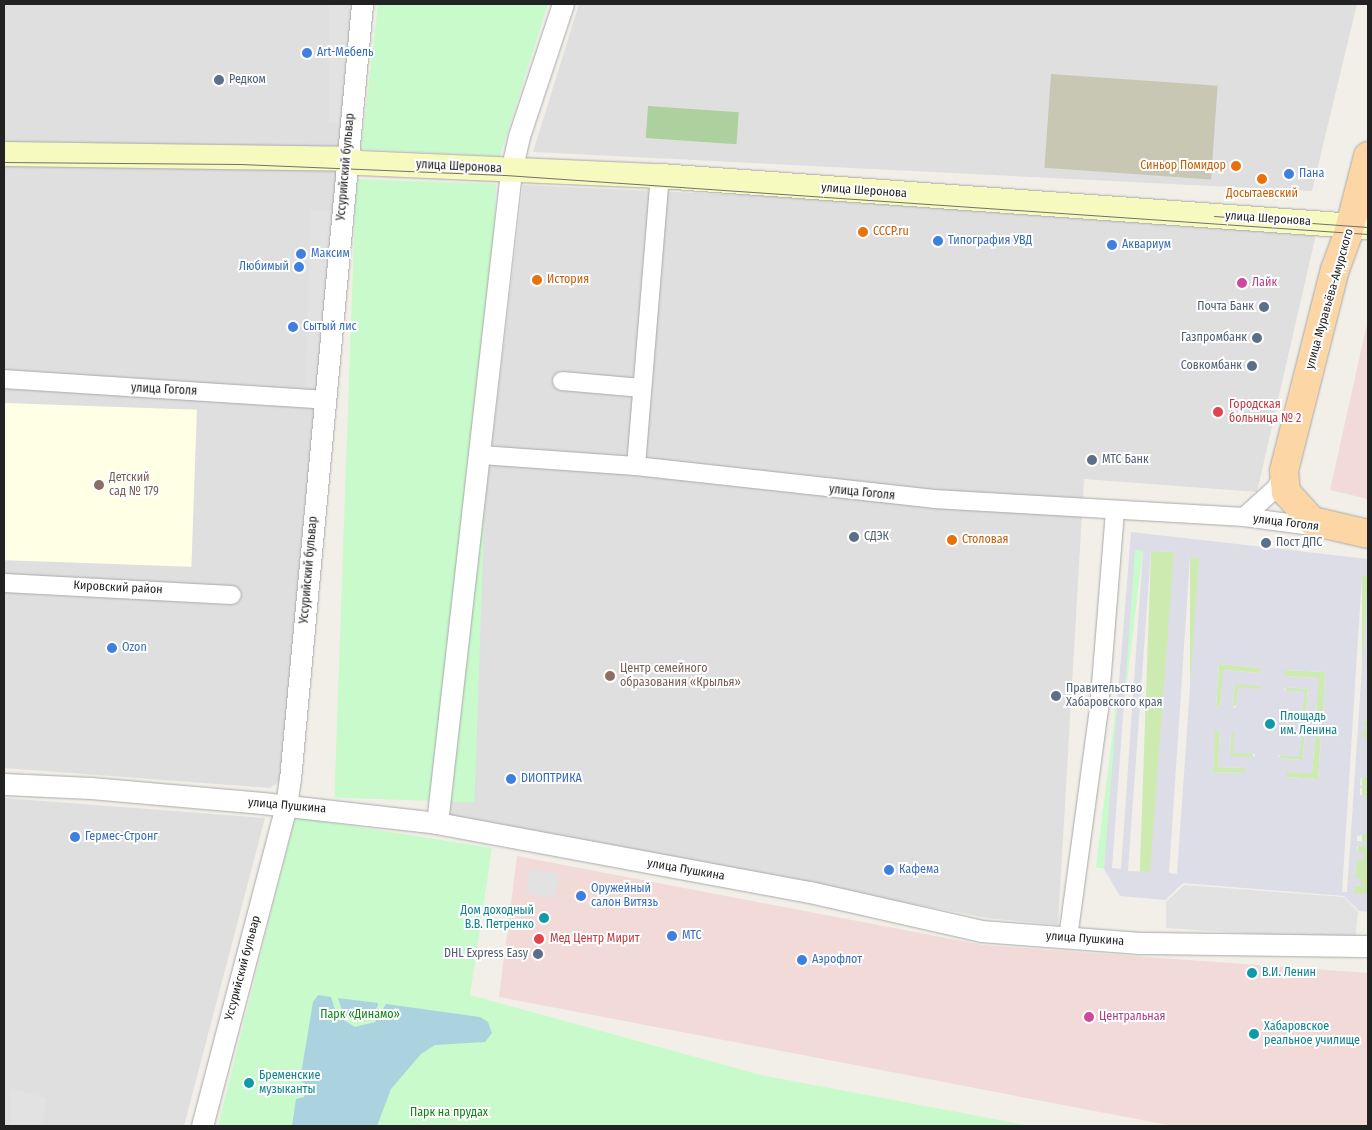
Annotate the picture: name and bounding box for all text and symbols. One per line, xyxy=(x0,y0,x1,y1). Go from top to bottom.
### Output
place label: Art-Мебель xyxy=(317,46,374,60)
marker: Art-Мебель xyxy=(301,47,313,59)
place label: Редком xyxy=(229,73,266,87)
marker: Редком xyxy=(213,74,225,86)
street label: Уссурийский бульвар xyxy=(334,113,358,221)
street label: улица Шеронова xyxy=(416,158,502,176)
place label: Синьор Помидор xyxy=(1140,159,1226,173)
marker: Синьор Помидор xyxy=(1230,160,1242,172)
place label: Пана xyxy=(1299,167,1324,181)
marker: Пана xyxy=(1283,168,1295,180)
marker: Досытаевский xyxy=(1256,173,1268,185)
street label: улица Шеронова xyxy=(821,181,907,201)
place label: Досытаевский xyxy=(1226,187,1298,201)
street label: улица Шеронова xyxy=(1225,209,1311,229)
place label: СССР.ru xyxy=(873,225,909,239)
marker: СССР.ru xyxy=(857,226,869,238)
street label: улица Муравьёва-Амурского xyxy=(1303,227,1357,371)
place label: Типография УВД xyxy=(948,234,1032,248)
marker: Типография УВД xyxy=(932,235,944,247)
place label: Аквариум xyxy=(1122,238,1171,252)
marker: Аквариум xyxy=(1106,239,1118,251)
place label: Максим xyxy=(311,247,350,261)
marker: Максим xyxy=(295,248,307,260)
place label: Любимый xyxy=(239,260,289,274)
marker: Любимый xyxy=(293,261,305,273)
place label: История xyxy=(547,273,589,287)
marker: История xyxy=(531,274,543,286)
place label: Лайк xyxy=(1252,276,1277,290)
marker: Лайк xyxy=(1236,277,1248,289)
place label: Почта Банк xyxy=(1197,300,1254,314)
marker: Почта Банк xyxy=(1258,301,1270,313)
place label: Сытый лис xyxy=(303,320,357,334)
marker: Сытый лис xyxy=(287,321,299,333)
place label: Газпромбанк xyxy=(1181,331,1247,345)
marker: Газпромбанк xyxy=(1251,332,1263,344)
place label: Совкомбанк xyxy=(1181,359,1242,373)
marker: Совкомбанк xyxy=(1246,360,1258,372)
street label: улица Гоголя xyxy=(131,381,197,399)
place label: Городская больница № 2 xyxy=(1229,398,1301,426)
marker: Городская больница № 2 xyxy=(1211,405,1225,419)
place label: МТС Банк xyxy=(1102,453,1149,467)
marker: МТС Банк xyxy=(1086,454,1098,466)
place label: Детский сад № 179 xyxy=(109,471,159,499)
marker: Детский сад № 179 xyxy=(93,479,105,491)
street label: улица Гоголя xyxy=(828,482,896,504)
street label: улица Гоголя xyxy=(1252,512,1320,534)
street label: Уссурийский бульвар xyxy=(297,516,321,624)
place label: СДЭК xyxy=(864,530,889,544)
marker: СДЭК xyxy=(848,531,860,543)
place label: Столовая xyxy=(962,533,1008,547)
marker: Столовая xyxy=(946,534,958,546)
place label: Пост ДПС xyxy=(1276,536,1322,550)
marker: Пост ДПС xyxy=(1260,537,1272,549)
street label: Кировский район xyxy=(73,578,163,598)
place label: Ozon xyxy=(122,641,147,655)
marker: Ozon xyxy=(106,642,118,654)
place label: Центр семейного образования «Крылья» xyxy=(620,662,741,690)
marker: Центр семейного образования «Крылья» xyxy=(604,670,616,682)
place label: Правительство Хабаровского края xyxy=(1066,682,1163,710)
marker: Правительство Хабаровского края xyxy=(1050,690,1062,702)
place label: Площадь им. Ленина xyxy=(1280,710,1337,738)
marker: Площадь им. Ленина xyxy=(1264,718,1276,730)
place label: DИОПТРИКА xyxy=(521,772,582,786)
marker: DИОПТРИКА xyxy=(505,773,517,785)
street label: улица Пушкина xyxy=(247,795,327,817)
place label: Гермес-Стронг xyxy=(85,830,158,844)
marker: Гермес-Стронг xyxy=(69,831,81,843)
street label: улица Пушкина xyxy=(646,856,726,884)
place label: Кафема xyxy=(899,863,939,877)
marker: Кафема xyxy=(883,864,895,876)
place label: Оружейный салон Витязь xyxy=(591,882,658,910)
marker: Оружейный салон Витязь xyxy=(575,890,587,902)
place label: Дом доходный В.В. Петренко xyxy=(460,904,534,932)
marker: Дом доходный В.В. Петренко xyxy=(538,912,550,924)
street label: Уссурийский бульвар xyxy=(222,914,264,1022)
place label: МТС xyxy=(682,929,702,943)
street label: улица Пушкина xyxy=(1045,929,1125,949)
marker: МТС xyxy=(666,930,678,942)
marker: Мед Центр Мирит xyxy=(532,932,546,946)
place label: Мед Центр Мирит xyxy=(550,932,640,946)
place label: DHL Express Easy xyxy=(444,947,528,961)
marker: DHL Express Easy xyxy=(532,948,544,960)
place label: Аэрофлот xyxy=(812,953,862,967)
marker: Аэрофлот xyxy=(796,954,808,966)
place label: В.И. Ленин xyxy=(1262,966,1316,980)
marker: В.И. Ленин xyxy=(1246,967,1258,979)
park label: Парк «Динамо» xyxy=(320,1008,400,1022)
place label: Центральная xyxy=(1099,1010,1166,1024)
marker: Центральная xyxy=(1083,1011,1095,1023)
place label: Хабаровское реальное училище xyxy=(1264,1020,1360,1048)
marker: Хабаровское реальное училище xyxy=(1248,1028,1260,1040)
place label: Бременские музыканты xyxy=(259,1069,320,1097)
marker: Бременские музыканты xyxy=(243,1077,255,1089)
park label: Парк на прудах xyxy=(410,1106,488,1120)

